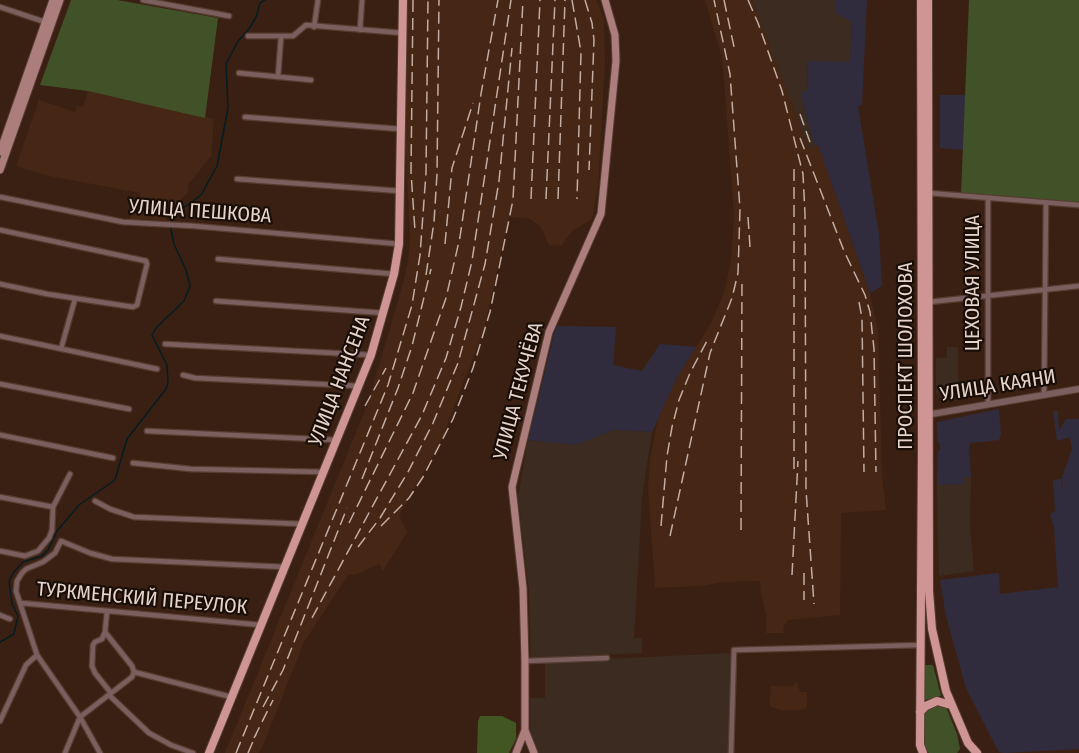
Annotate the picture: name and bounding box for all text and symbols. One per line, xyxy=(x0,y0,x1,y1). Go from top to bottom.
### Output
street label: УЛИЦА ПЕШКОВА xyxy=(128,195,272,229)
street label: ЦЕХОВАЯ УЛИЦА xyxy=(961,215,985,351)
street label: ПРОСПЕКТ ШОЛОХОВА xyxy=(894,262,918,450)
street label: УЛИЦА НАНСЕНА xyxy=(304,313,376,449)
street label: УЛИЦА ТЕКУЧЁВА xyxy=(489,320,549,462)
street label: УЛИЦА КАЯНИ xyxy=(938,365,1058,407)
street label: ТУРКМЕНСКИЙ ПЕРЕУЛОК xyxy=(36,578,248,620)

